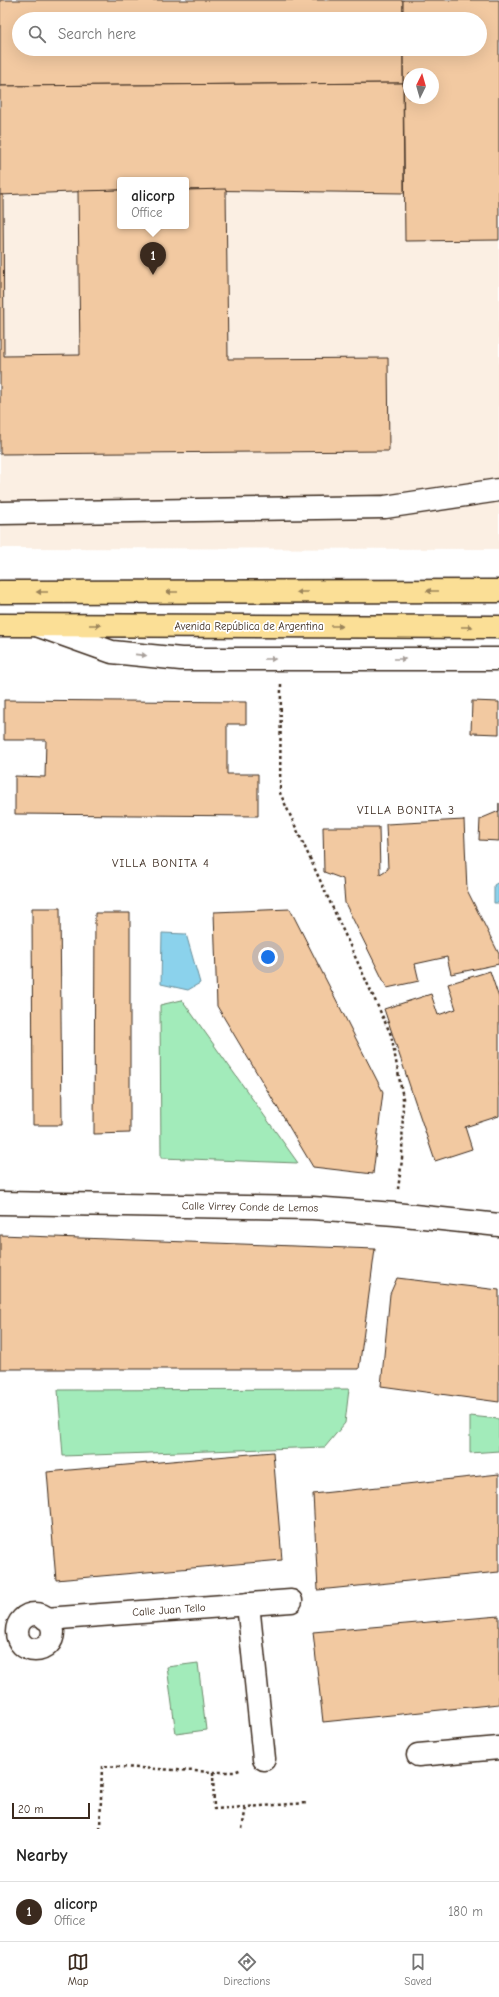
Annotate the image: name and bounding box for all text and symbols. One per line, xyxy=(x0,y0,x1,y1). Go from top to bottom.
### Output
search box xyxy=(12,12,487,56)
icon: search xyxy=(26,23,48,45)
text: Search here xyxy=(58,25,136,43)
north arrow xyxy=(403,68,439,104)
popup xyxy=(117,177,189,229)
text: alicorp xyxy=(131,187,175,205)
text: Office xyxy=(131,205,163,220)
pin: 1 xyxy=(140,242,166,275)
one-way arrow xyxy=(425,588,438,594)
one-way arrow xyxy=(35,589,48,595)
one-way arrow xyxy=(165,589,178,595)
one-way arrow xyxy=(295,589,308,595)
street label: Avenida República de Argentina xyxy=(174,620,324,633)
one-way arrow xyxy=(89,622,102,628)
one-way arrow xyxy=(331,623,344,629)
one-way arrow xyxy=(461,624,474,630)
one-way arrow xyxy=(135,652,147,658)
one-way arrow xyxy=(264,656,277,662)
one-way arrow xyxy=(394,656,407,662)
district label: VILLA BONITA 3 xyxy=(357,803,455,817)
district label: VILLA BONITA 4 xyxy=(112,856,210,870)
your location xyxy=(258,947,278,967)
street label: Calle Virrey Conde de Lemos xyxy=(182,1199,319,1215)
street label: Calle Juan Tello xyxy=(132,1601,206,1619)
scale bar xyxy=(12,1801,90,1820)
text: 20 m xyxy=(18,1803,43,1816)
text: Nearby xyxy=(16,1846,67,1865)
text: alicorp xyxy=(54,1895,97,1913)
text: 1 xyxy=(26,1904,32,1919)
text: 180 m xyxy=(448,1904,483,1919)
text: Office xyxy=(54,1913,85,1928)
tab: Map xyxy=(67,1951,89,1988)
tab: Directions xyxy=(223,1951,270,1988)
tab: Saved xyxy=(404,1951,432,1988)

